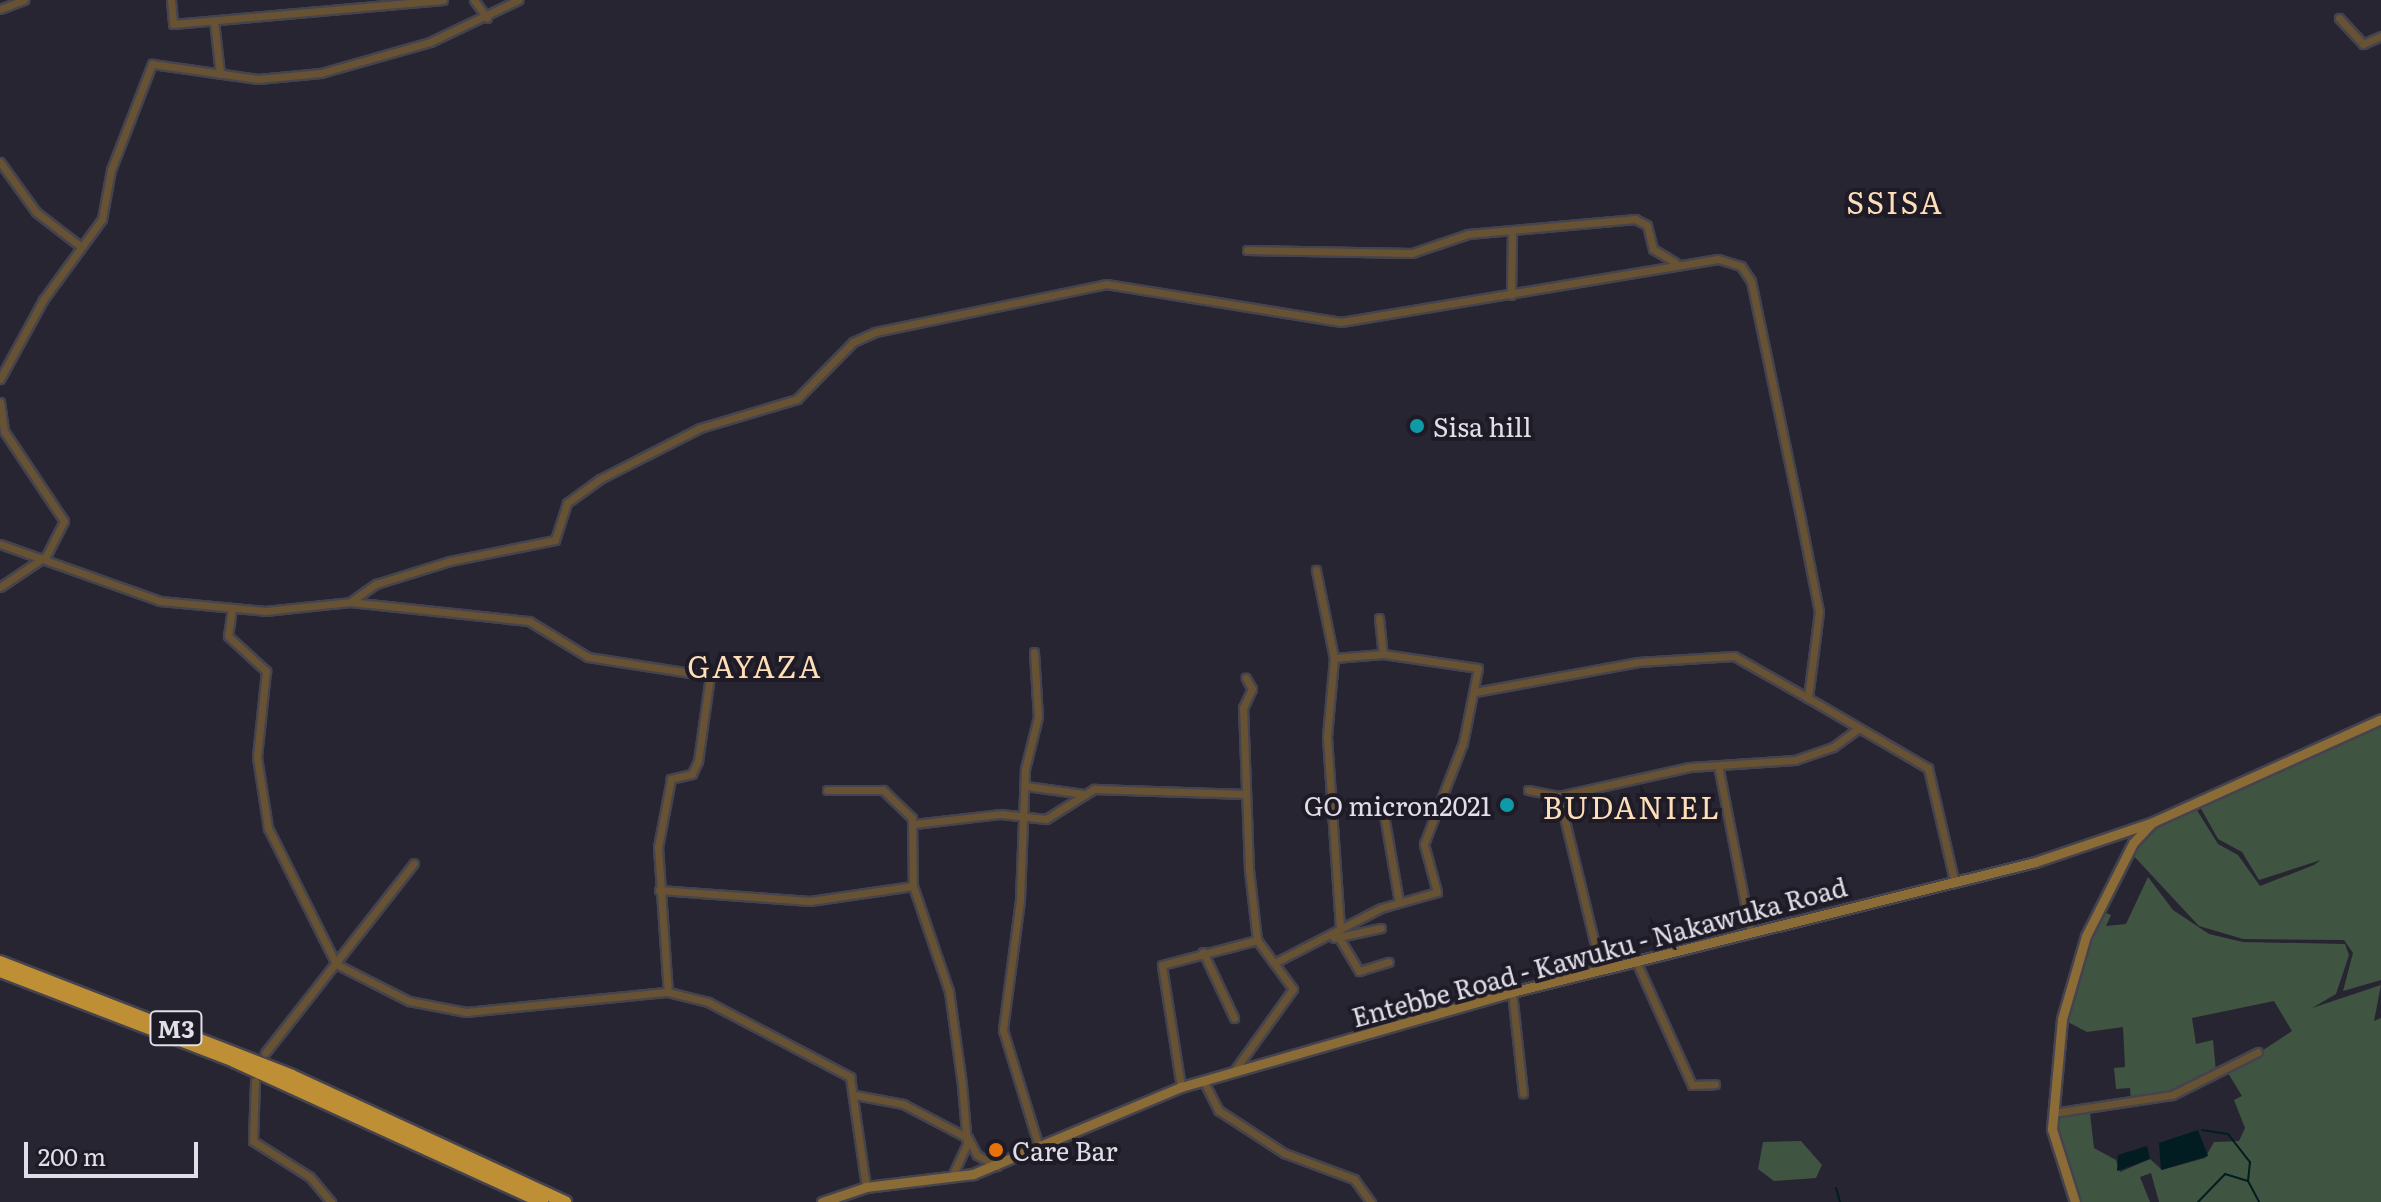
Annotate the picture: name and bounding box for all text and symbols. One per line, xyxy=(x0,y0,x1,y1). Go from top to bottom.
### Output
district label: SSISA xyxy=(1846,183,1944,219)
place label: Sisa hill xyxy=(1433,410,1531,442)
marker: Sisa hill xyxy=(1408,417,1426,435)
district label: GAYAZA xyxy=(687,647,823,683)
district label: BUDANIEL xyxy=(1543,788,1721,824)
place label: GO micron2021 xyxy=(1304,789,1491,821)
marker: GO micron2021 xyxy=(1498,796,1516,814)
street label: Entebbe Road - Kawuku - Nakawuka Road xyxy=(1348,870,1850,1032)
road number: M3 xyxy=(148,1008,204,1048)
scale bar xyxy=(28,1126,202,1176)
place label: Care Bar xyxy=(1012,1134,1118,1166)
text: 200 m xyxy=(38,1138,106,1173)
marker: Care Bar xyxy=(987,1141,1005,1159)

